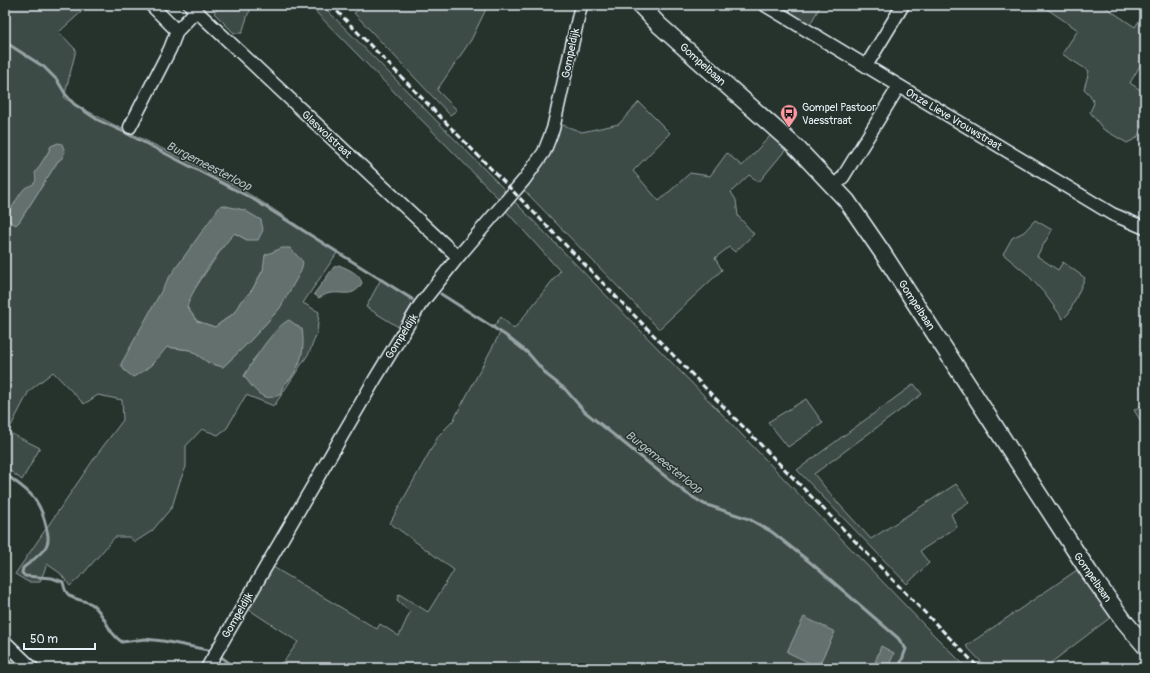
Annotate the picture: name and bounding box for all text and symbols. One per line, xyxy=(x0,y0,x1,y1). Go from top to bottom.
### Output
street label: Gompeldijk xyxy=(559,27,582,79)
street label: Gompelbaan xyxy=(677,40,728,88)
street label: Onze Lieve Vrouwstraat xyxy=(903,86,1005,154)
place label: Gompel Pastoor Vaesstraat xyxy=(802,101,876,127)
bus stop icon: Gompel Pastoor Vaesstraat xyxy=(779,103,799,128)
street label: Glaswolstraat xyxy=(299,108,355,161)
water label: Burgemeesterloop xyxy=(164,139,255,195)
street label: Gompelbaan xyxy=(895,278,938,333)
street label: Gompeldijk xyxy=(382,311,421,361)
water label: Burgemeesterloop xyxy=(622,428,706,498)
street label: Gompelbaan xyxy=(1071,550,1114,605)
street label: Gompeldijk xyxy=(219,590,256,640)
scale bar xyxy=(24,625,95,651)
text: 50 m xyxy=(30,632,58,647)

